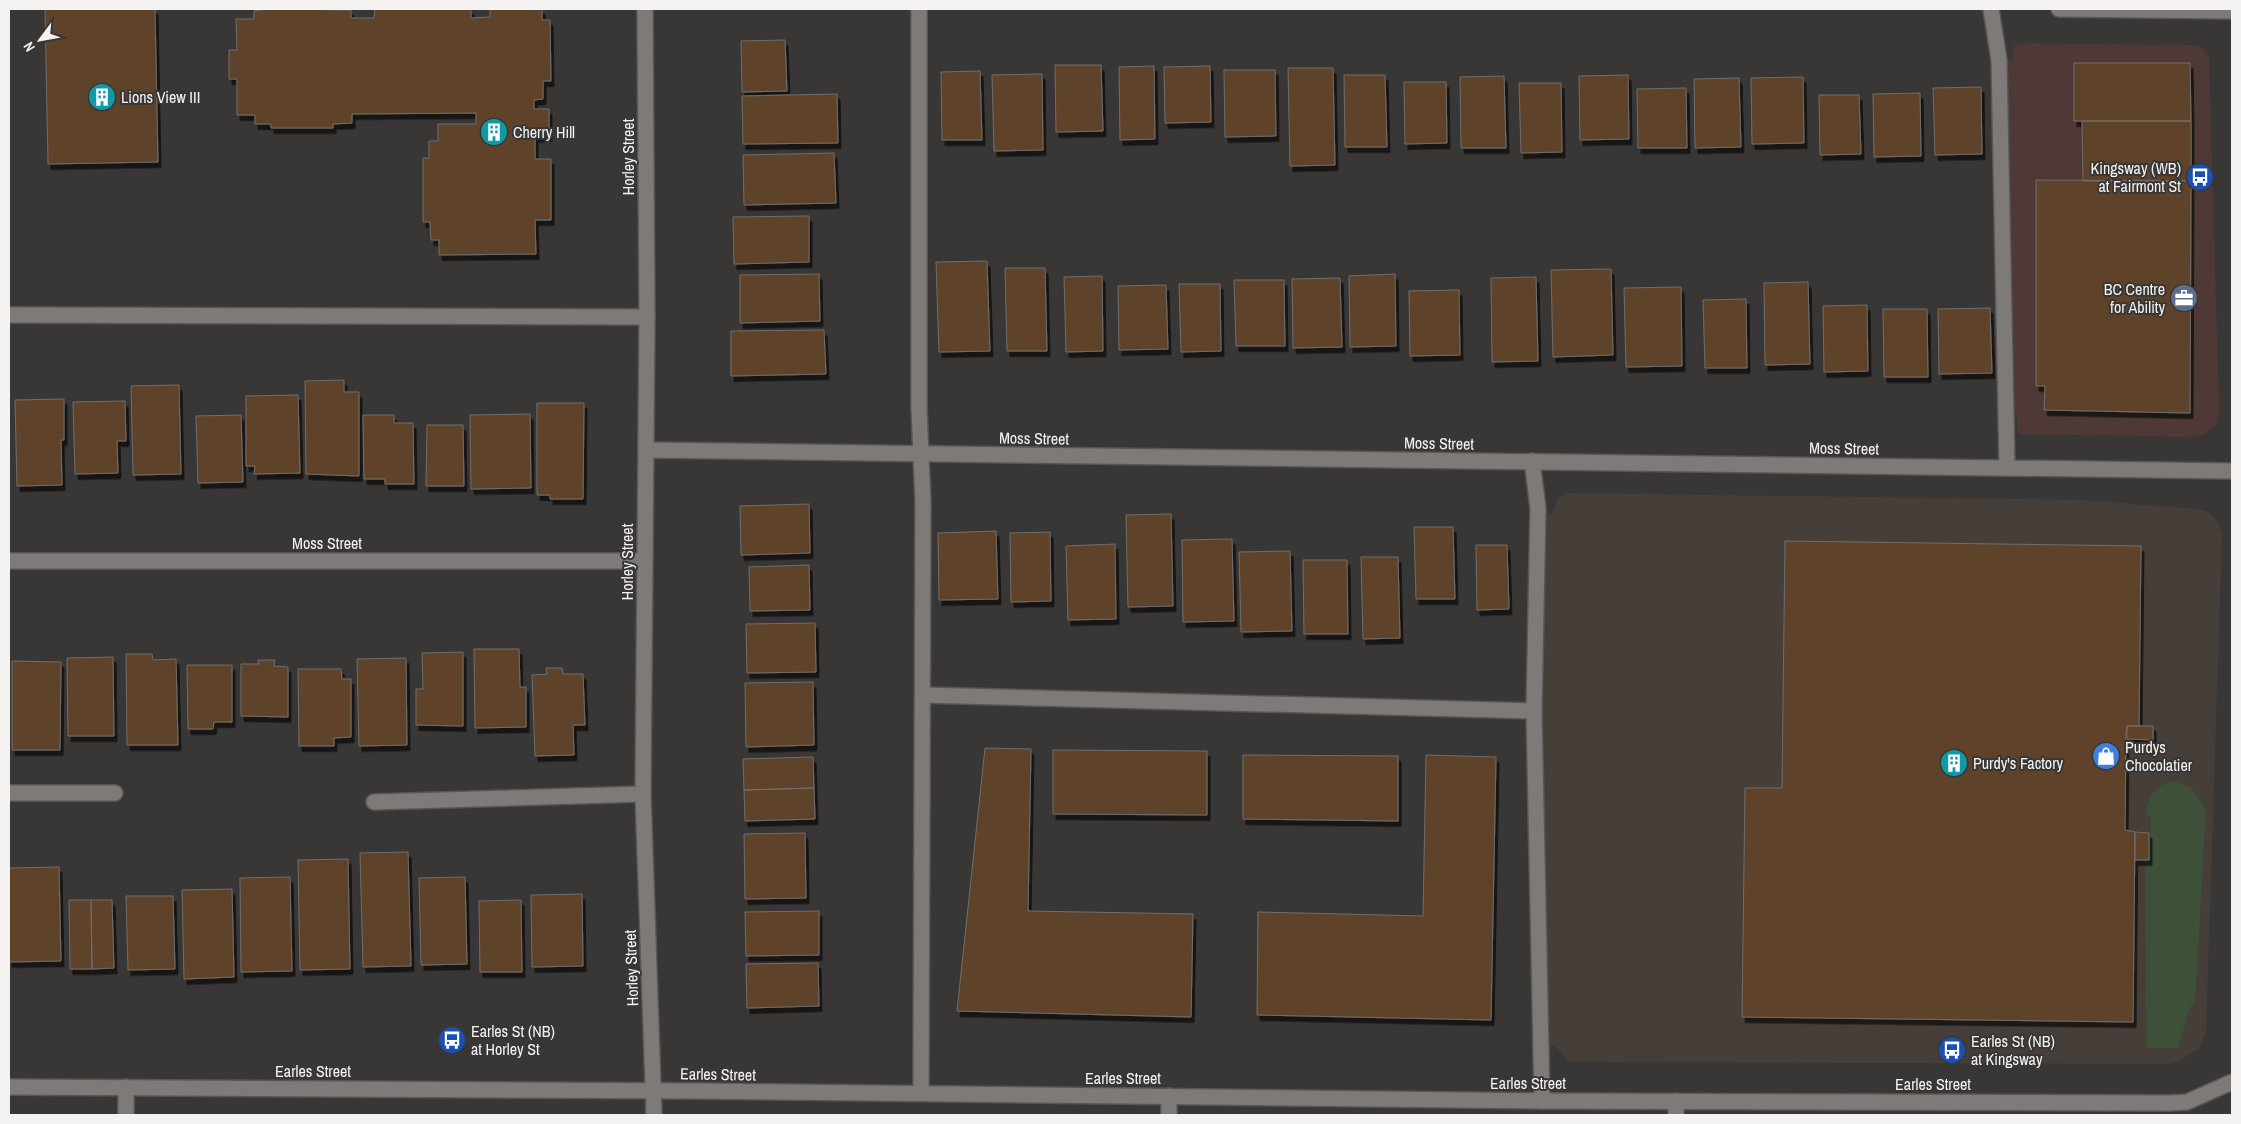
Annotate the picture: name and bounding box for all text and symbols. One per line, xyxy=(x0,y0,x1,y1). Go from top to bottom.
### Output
north arrow xyxy=(15,15,65,65)
text: N xyxy=(19,39,39,55)
building icon: Lions View III xyxy=(87,82,117,112)
place label: Lions View III xyxy=(121,86,200,108)
building icon: Cherry Hill xyxy=(479,117,509,147)
street label: Horley Street xyxy=(617,118,639,195)
place label: Cherry Hill xyxy=(513,121,575,143)
place label: Kingsway (WB) at Fairmont St xyxy=(2091,157,2181,197)
bus stop icon: Kingsway (WB) at Fairmont St xyxy=(2185,162,2215,192)
place label: BC Centre for Ability xyxy=(2104,278,2165,318)
office icon: BC Centre for Ability xyxy=(2169,283,2199,313)
street label: Moss Street xyxy=(999,426,1070,450)
street label: Moss Street xyxy=(1404,431,1475,455)
street label: Moss Street xyxy=(1809,436,1880,460)
street label: Horley Street xyxy=(616,523,638,600)
street label: Moss Street xyxy=(292,532,362,554)
place label: Purdys Chocolatier xyxy=(2125,736,2193,776)
shop icon: Purdys Chocolatier xyxy=(2091,741,2121,771)
building icon: Purdy's Factory xyxy=(1939,748,1969,778)
place label: Purdy's Factory xyxy=(1973,752,2064,774)
street label: Horley Street xyxy=(619,929,643,1007)
place label: Earles St (NB) at Horley St xyxy=(471,1020,555,1060)
bus stop icon: Earles St (NB) at Horley St xyxy=(437,1025,467,1055)
place label: Earles St (NB) at Kingsway xyxy=(1971,1030,2055,1070)
bus stop icon: Earles St (NB) at Kingsway xyxy=(1937,1035,1967,1065)
street label: Earles Street xyxy=(275,1060,351,1082)
street label: Earles Street xyxy=(680,1062,756,1086)
street label: Earles Street xyxy=(1085,1067,1161,1089)
street label: Earles Street xyxy=(1490,1072,1566,1094)
street label: Earles Street xyxy=(1895,1073,1971,1095)

